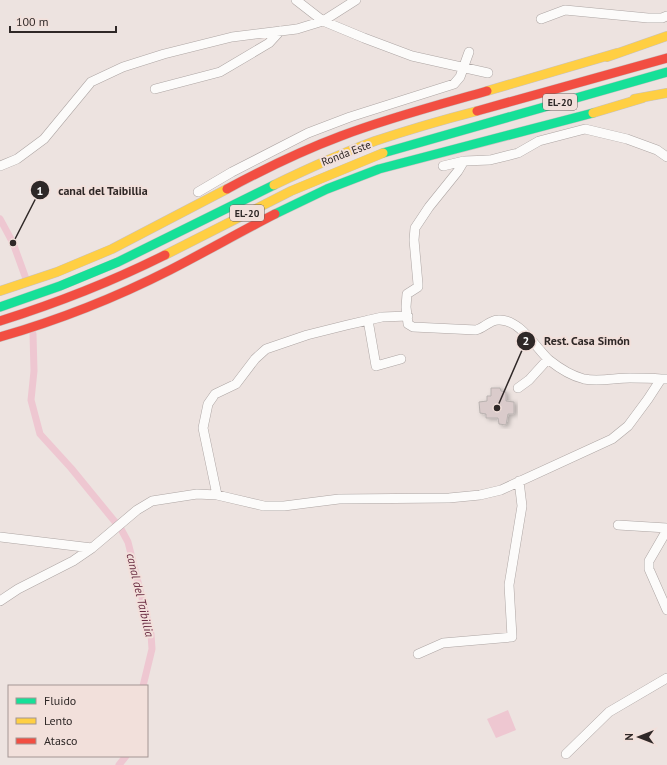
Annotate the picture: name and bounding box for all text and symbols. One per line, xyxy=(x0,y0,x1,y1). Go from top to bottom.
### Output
scale bar xyxy=(10,8,116,34)
text: 100 m xyxy=(16,14,49,29)
road number: EL-20 xyxy=(543,94,577,110)
street label: Ronda Este xyxy=(319,137,373,169)
callout: canal del Taibillia xyxy=(30,178,156,202)
text: 1 xyxy=(37,183,43,198)
text: canal del Taibillia xyxy=(58,183,148,198)
road number: EL-20 xyxy=(230,205,264,221)
callout: Rest. Casa Simón xyxy=(516,329,638,353)
text: 2 xyxy=(523,333,529,348)
text: Rest. Casa Simón xyxy=(544,333,630,348)
water label: canal del Taibillia xyxy=(124,551,157,638)
legend xyxy=(8,685,148,757)
text: Fluido xyxy=(44,693,76,708)
text: Lento xyxy=(44,713,73,728)
north arrow xyxy=(619,717,659,757)
text: Atasco xyxy=(44,733,77,748)
text: N xyxy=(622,733,636,741)

